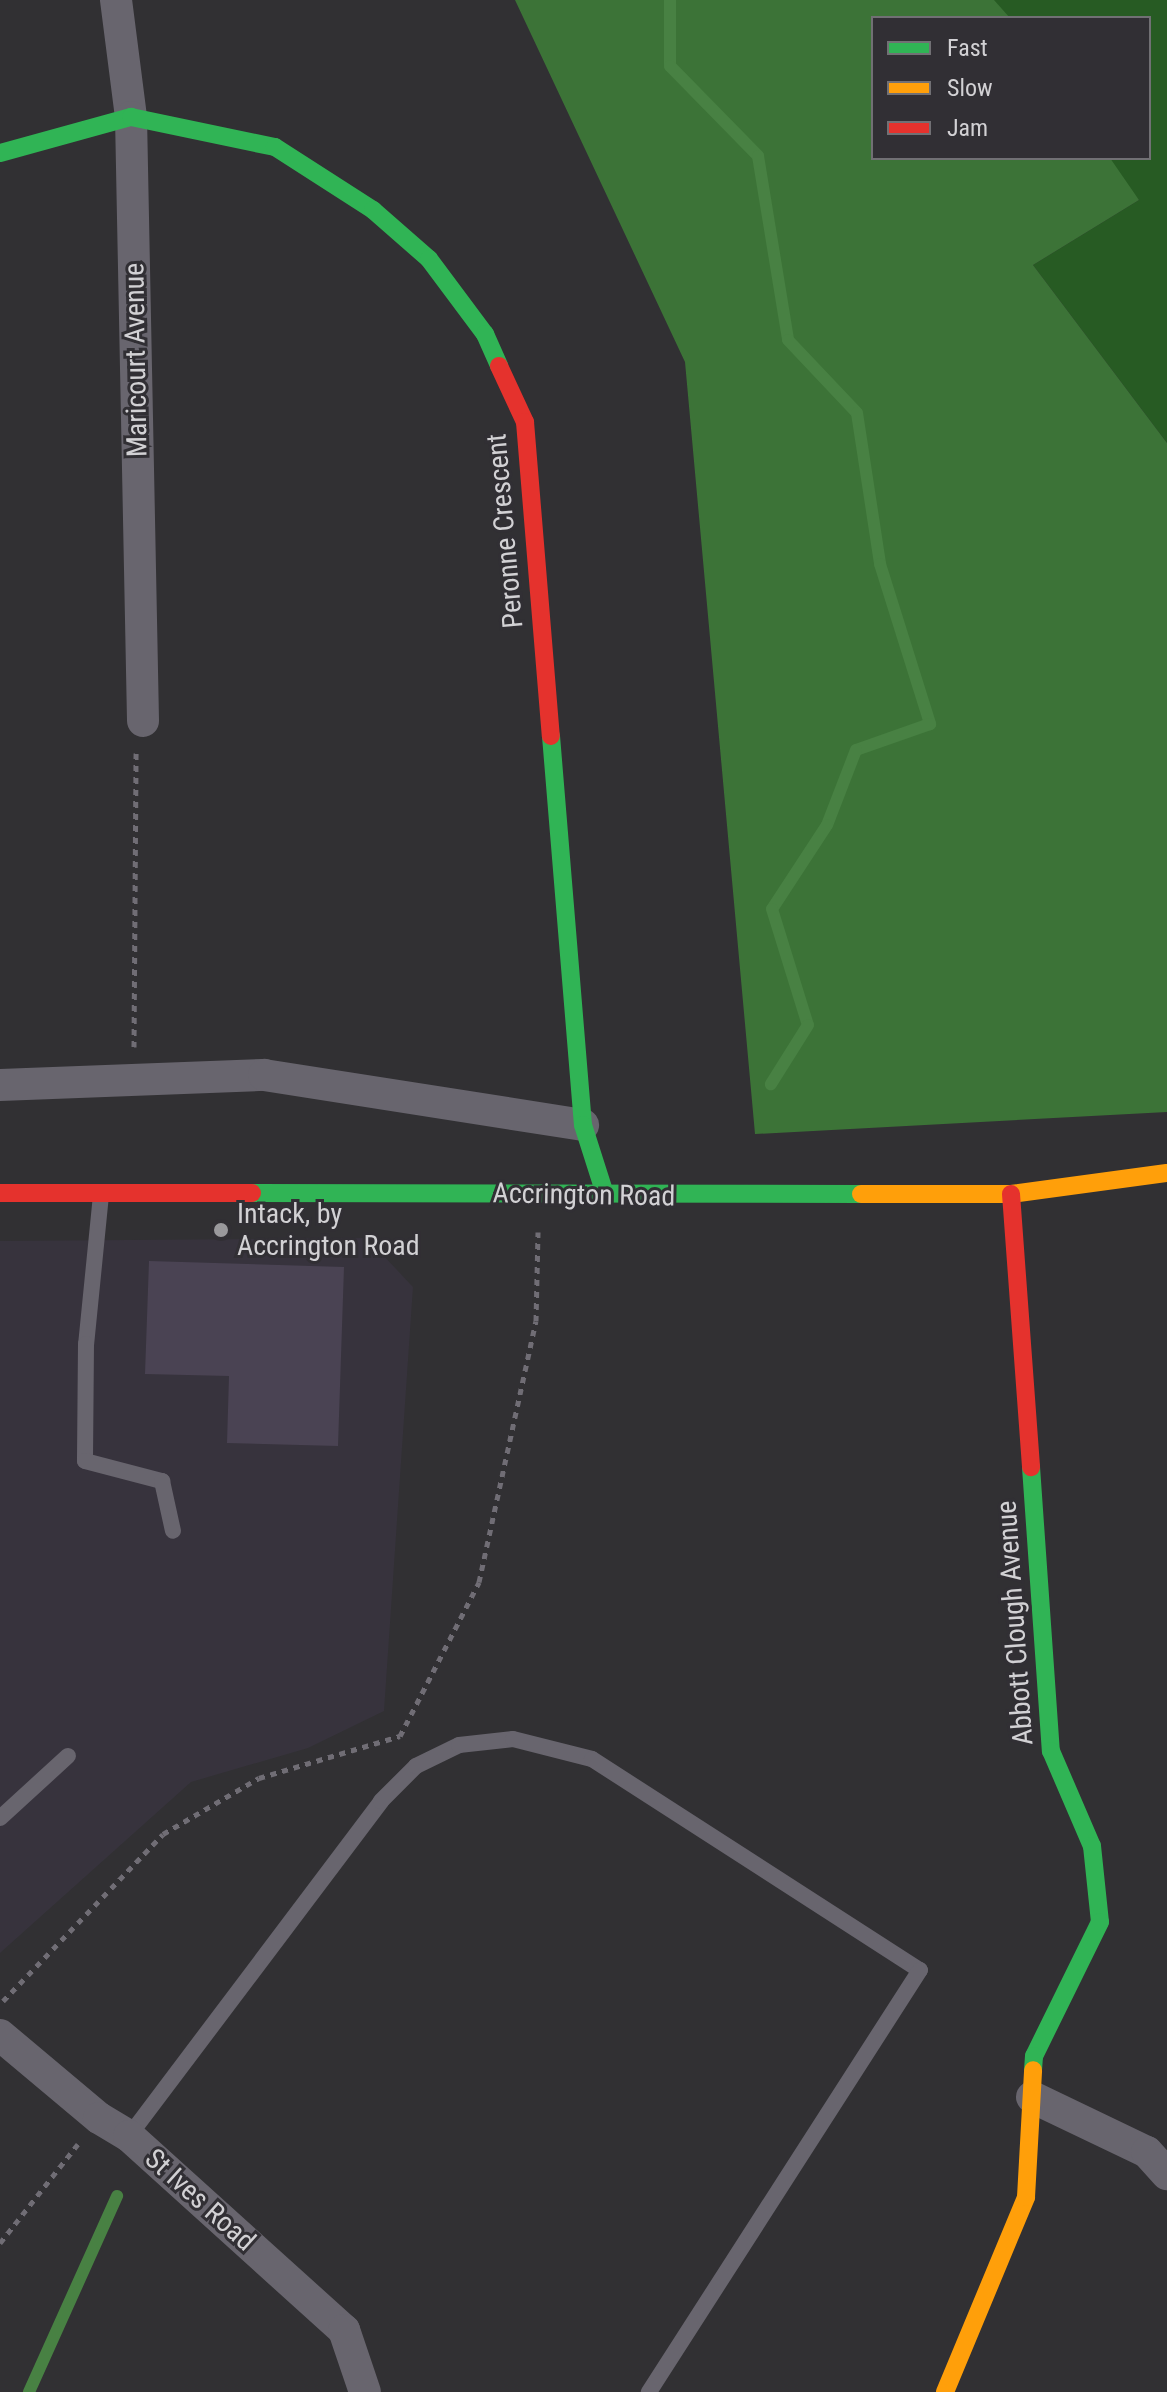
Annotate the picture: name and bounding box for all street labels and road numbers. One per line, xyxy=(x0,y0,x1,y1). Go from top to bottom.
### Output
street label: Maricourt Avenue xyxy=(118,262,154,458)
street label: Peronne Crescent xyxy=(480,432,530,630)
street label: Accrington Road xyxy=(492,1177,676,1213)
street label: Abbott Clough Avenue xyxy=(990,1500,1040,1746)
street label: St Ives Road xyxy=(138,2142,262,2258)

